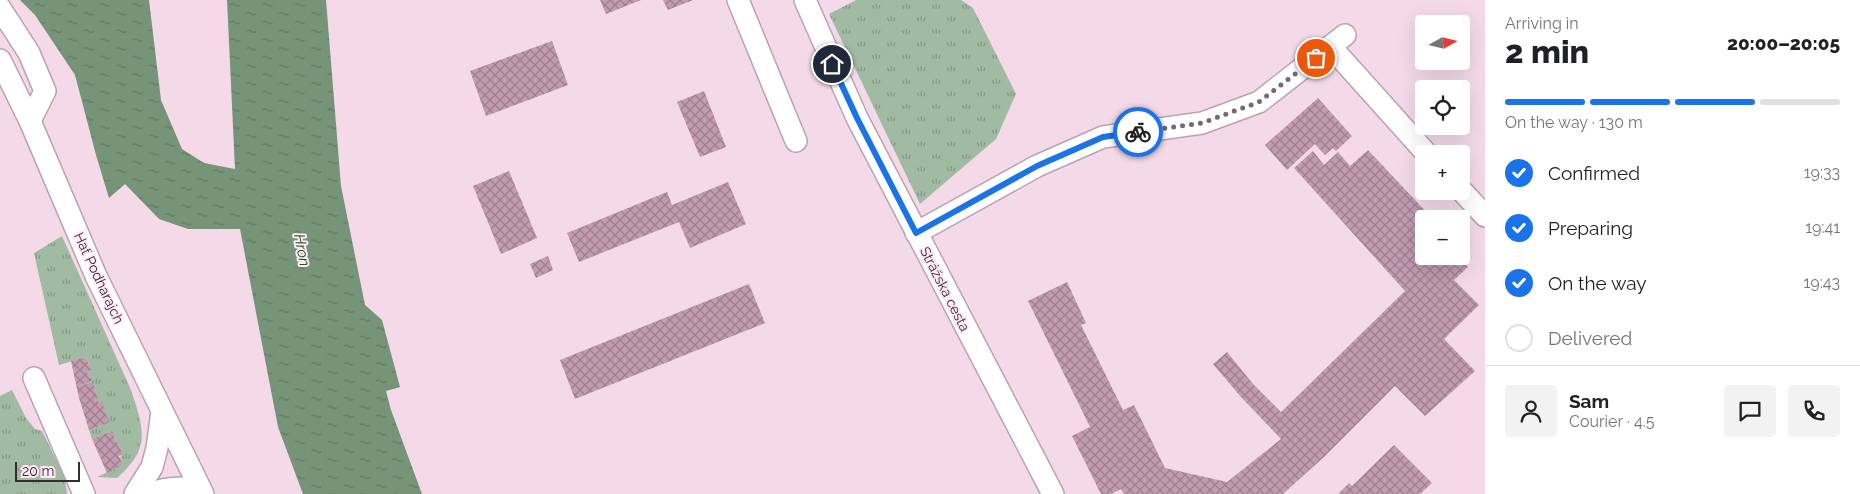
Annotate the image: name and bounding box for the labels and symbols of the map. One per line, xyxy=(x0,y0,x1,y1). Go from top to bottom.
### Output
north arrow xyxy=(1415,15,1470,70)
pin xyxy=(1295,37,1337,79)
pin xyxy=(811,43,853,85)
courier xyxy=(1113,107,1163,157)
street label: Hať Podharajch xyxy=(71,230,127,326)
water label: Hron xyxy=(290,232,314,268)
street label: Strážska cesta xyxy=(917,244,973,334)
scale bar xyxy=(15,459,80,482)

